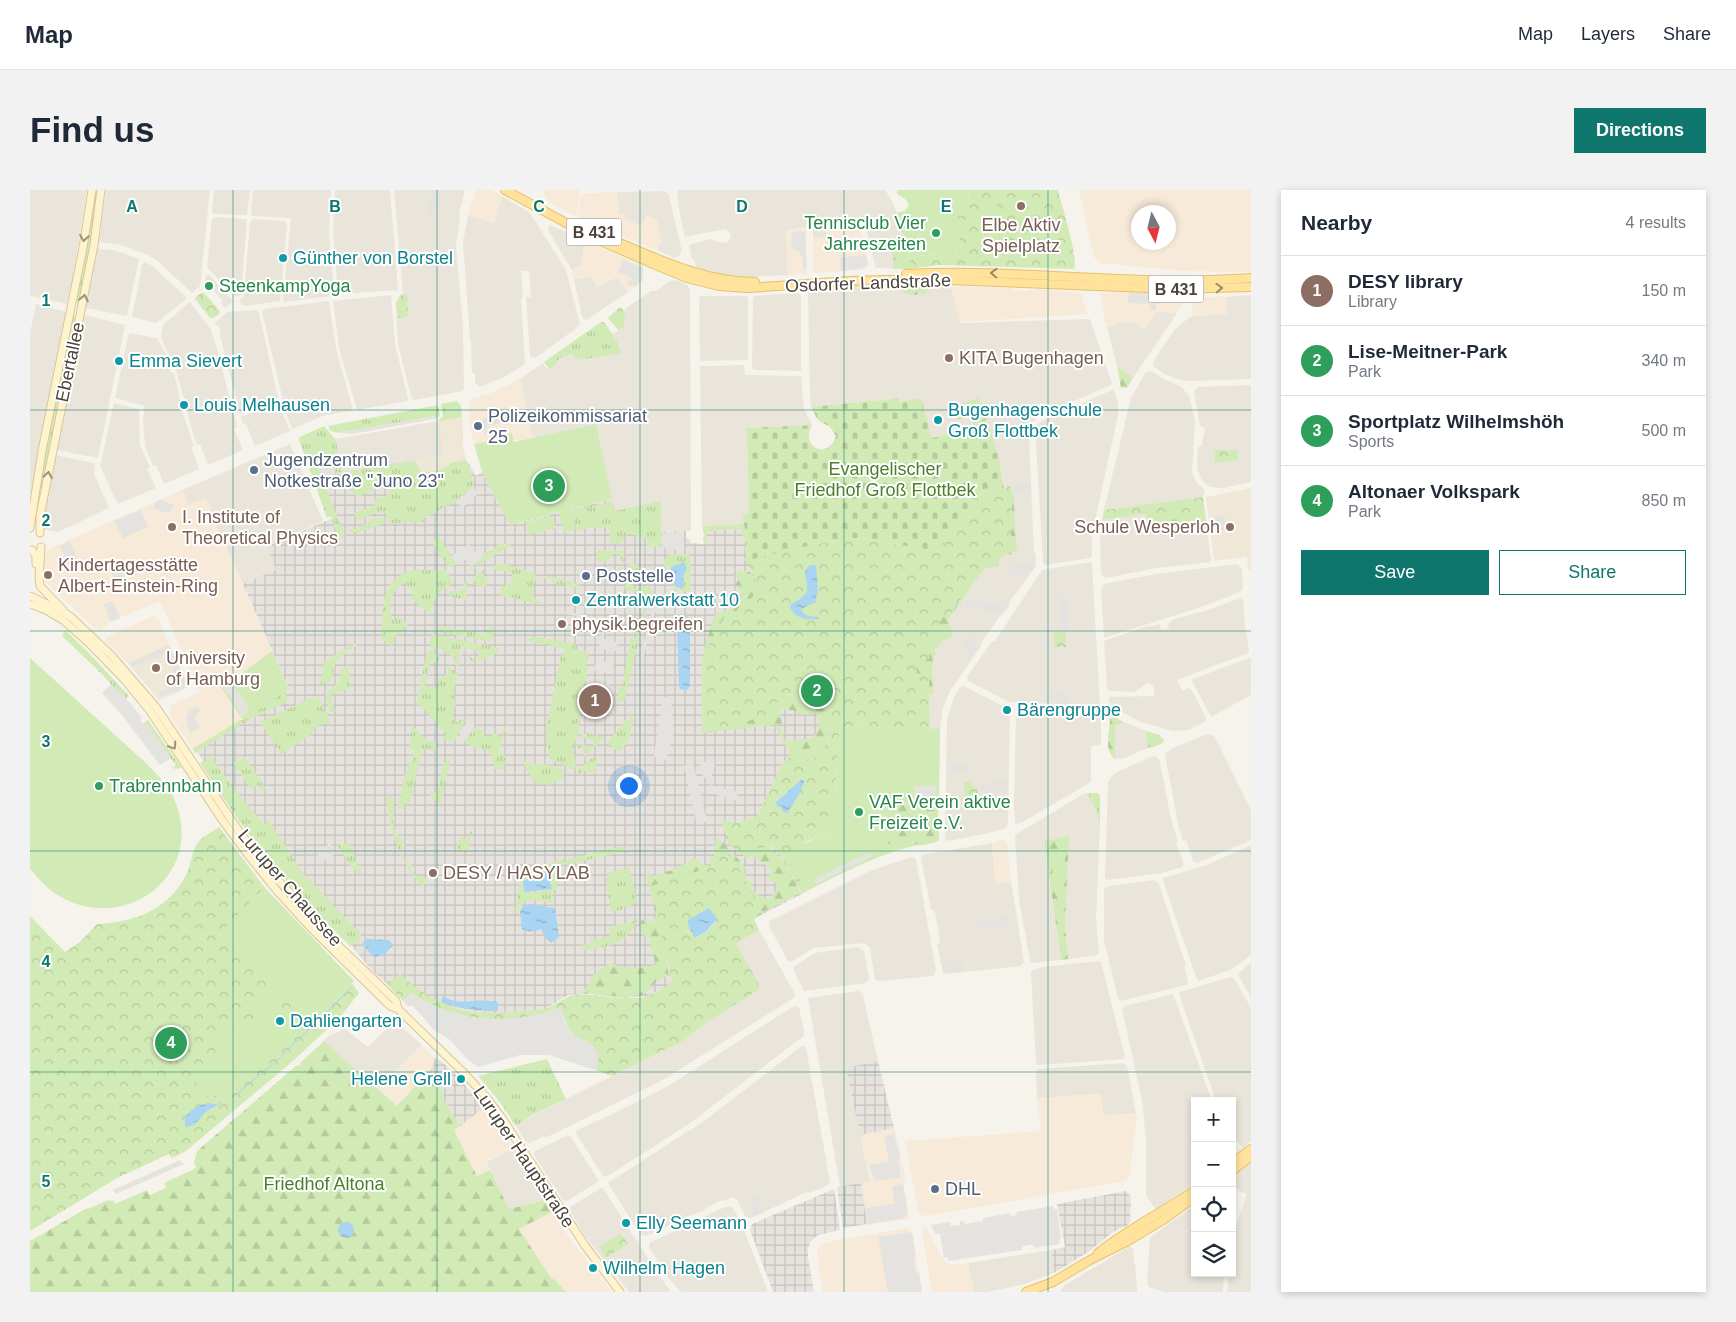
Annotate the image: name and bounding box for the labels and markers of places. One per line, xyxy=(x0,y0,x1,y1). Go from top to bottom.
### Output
marker: Elbe Aktiv Spielplatz xyxy=(1015,200,1027,212)
place label: Tennisclub Vier Jahreszeiten xyxy=(804,213,926,254)
place label: Elbe Aktiv Spielplatz xyxy=(981,215,1061,256)
marker: Tennisclub Vier Jahreszeiten xyxy=(930,227,942,239)
place label: Günther von Borstel xyxy=(293,248,453,268)
marker: Günther von Borstel xyxy=(277,252,289,264)
place label: SteenkampYoga xyxy=(219,276,351,296)
marker: SteenkampYoga xyxy=(203,280,215,292)
place label: KITA Bugenhagen xyxy=(959,348,1104,368)
place label: Emma Sievert xyxy=(129,351,242,371)
marker: KITA Bugenhagen xyxy=(943,352,955,364)
marker: Emma Sievert xyxy=(113,355,125,367)
place label: Louis Melhausen xyxy=(194,395,330,415)
marker: Louis Melhausen xyxy=(178,399,190,411)
place label: Bugenhagenschule Groß Flottbek xyxy=(948,400,1102,441)
place label: Polizeikommissariat 25 xyxy=(488,406,647,447)
marker: Bugenhagenschule Groß Flottbek xyxy=(932,414,944,426)
marker: Polizeikommissariat 25 xyxy=(472,420,484,432)
place label: Jugendzentrum Notkestraße "Juno 23" xyxy=(264,450,444,491)
marker: Jugendzentrum Notkestraße "Juno 23" xyxy=(248,464,260,476)
pin: 3 xyxy=(533,467,565,505)
place label: I. Institute of Theoretical Physics xyxy=(182,507,338,548)
place label: Schule Wesperloh xyxy=(1074,517,1220,537)
marker: I. Institute of Theoretical Physics xyxy=(166,521,178,533)
marker: Schule Wesperloh xyxy=(1224,521,1236,533)
place label: Kindertagesstätte Albert-Einstein-Ring xyxy=(58,555,218,596)
place label: Poststelle xyxy=(596,566,674,586)
marker: Kindertagesstätte Albert-Einstein-Ring xyxy=(42,569,54,581)
marker: Poststelle xyxy=(580,570,592,582)
place label: Zentralwerkstatt 10 xyxy=(586,590,739,610)
marker: Zentralwerkstatt 10 xyxy=(570,594,582,606)
place label: physik.begreifen xyxy=(572,614,703,634)
marker: physik.begreifen xyxy=(556,618,568,630)
place label: University of Hamburg xyxy=(166,648,260,689)
marker: University of Hamburg xyxy=(150,662,162,674)
pin: 2 xyxy=(801,672,833,710)
pin: 1 xyxy=(579,682,611,720)
place label: Bärengruppe xyxy=(1017,700,1121,720)
marker: Bärengruppe xyxy=(1001,704,1013,716)
place label: Trabrennbahn xyxy=(109,776,221,796)
marker: Trabrennbahn xyxy=(93,780,105,792)
place label: VAF Verein aktive Freizeit e.V. xyxy=(869,792,1011,833)
marker: VAF Verein aktive Freizeit e.V. xyxy=(853,806,865,818)
place label: DESY / HASYLAB xyxy=(443,863,590,883)
marker: DESY / HASYLAB xyxy=(427,867,439,879)
place label: Dahliengarten xyxy=(290,1011,402,1031)
marker: Dahliengarten xyxy=(274,1015,286,1027)
pin: 4 xyxy=(155,1024,187,1062)
place label: Helene Grell xyxy=(351,1069,451,1089)
marker: Helene Grell xyxy=(455,1073,467,1085)
place label: DHL xyxy=(945,1179,981,1199)
marker: DHL xyxy=(929,1183,941,1195)
place label: Elly Seemann xyxy=(636,1213,747,1233)
marker: Elly Seemann xyxy=(620,1217,632,1229)
place label: Wilhelm Hagen xyxy=(603,1258,725,1278)
marker: Wilhelm Hagen xyxy=(587,1262,599,1274)

